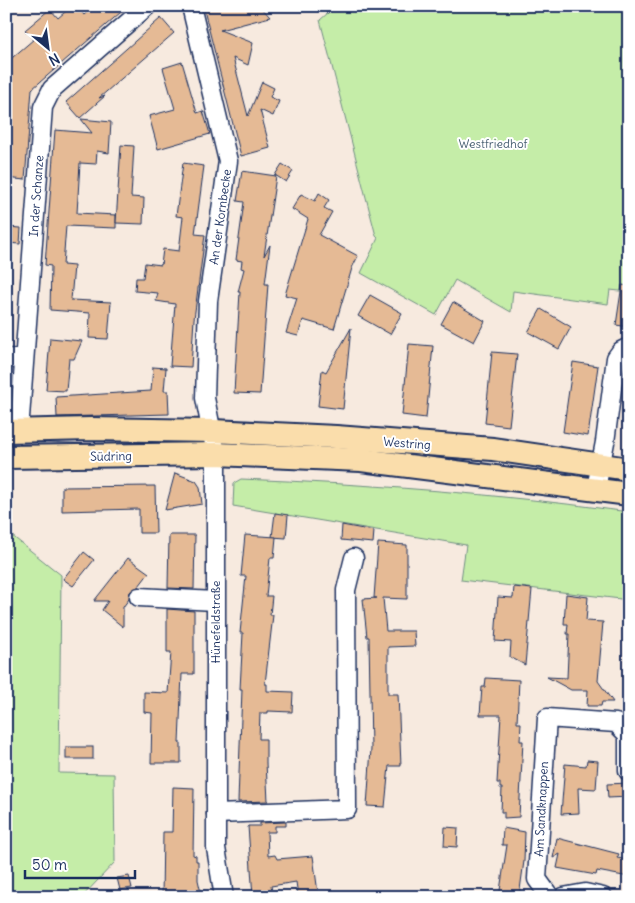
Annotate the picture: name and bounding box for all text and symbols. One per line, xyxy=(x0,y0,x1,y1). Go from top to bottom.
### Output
north arrow xyxy=(22,22,72,72)
text: N xyxy=(46,49,63,70)
park label: Westfriedhof xyxy=(459,136,529,151)
street label: In der Schanze xyxy=(26,155,46,237)
street label: An der Kornbecke xyxy=(206,168,234,266)
street label: Westring xyxy=(383,434,431,452)
street label: Südring xyxy=(90,448,132,464)
street label: Hünefeldstraße xyxy=(208,581,223,664)
street label: Am Sandknappen xyxy=(531,761,551,857)
scale bar xyxy=(25,848,135,880)
text: 50 m xyxy=(32,855,67,874)

